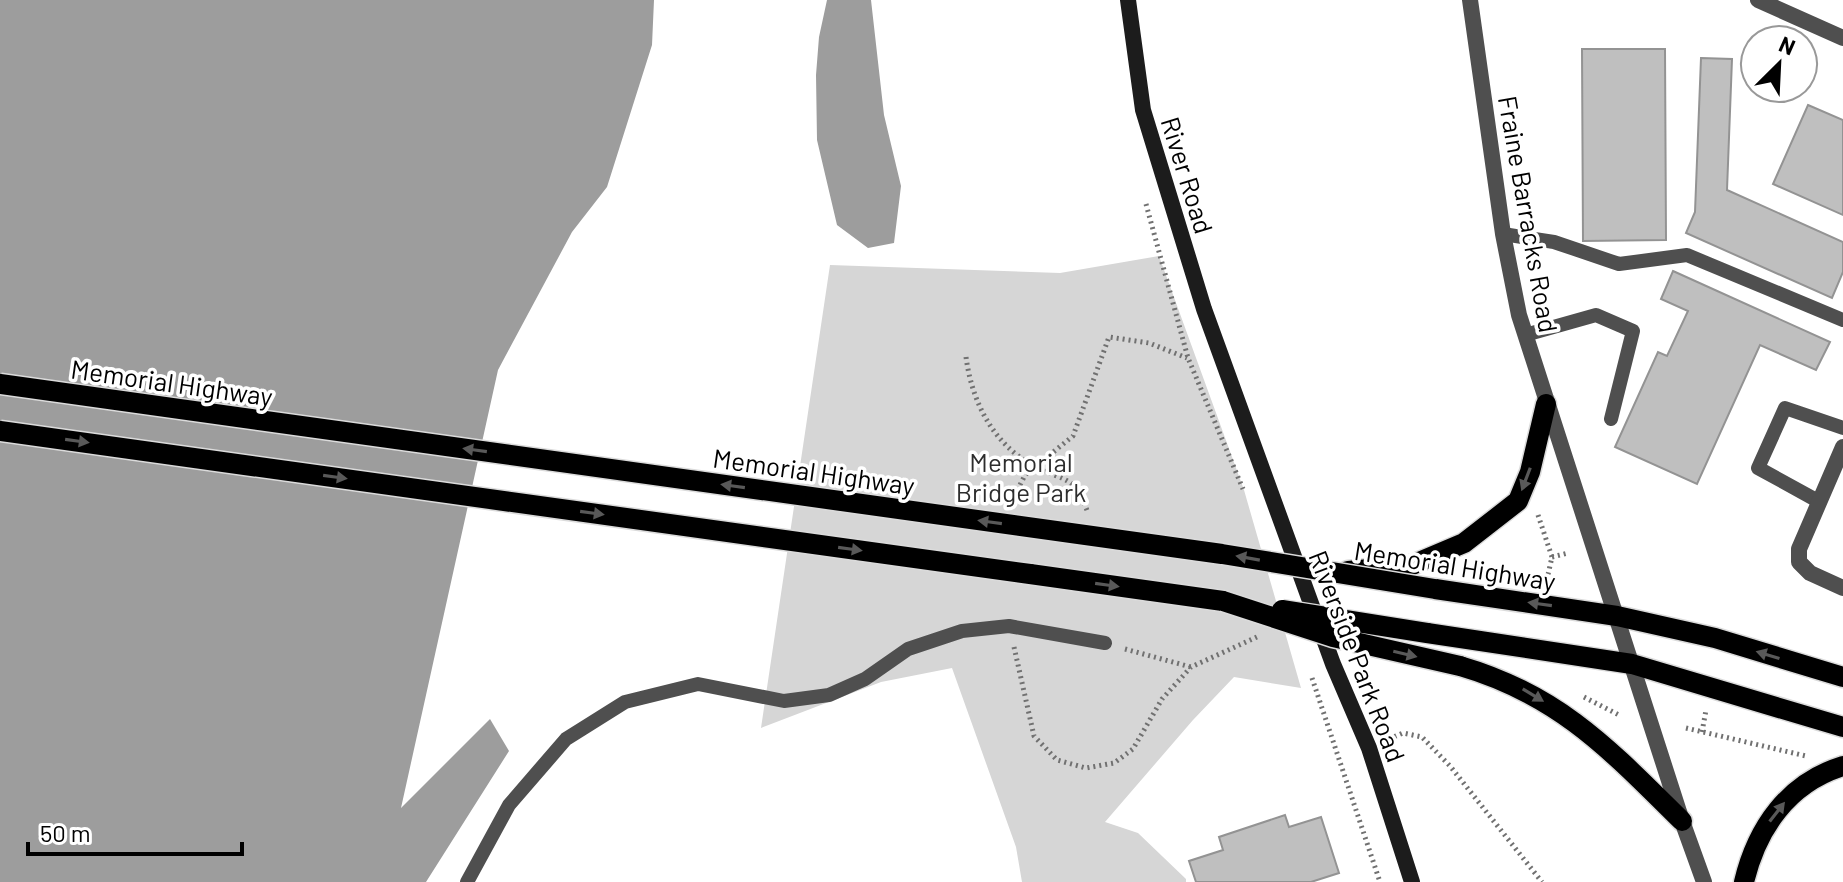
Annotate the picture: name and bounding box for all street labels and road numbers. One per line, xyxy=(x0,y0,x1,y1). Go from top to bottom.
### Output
street label: Fraine Barracks Road xyxy=(1493,93,1565,335)
street label: River Road xyxy=(1156,113,1220,237)
street label: Memorial Highway xyxy=(69,352,275,412)
street label: Memorial Highway xyxy=(711,441,917,501)
street label: Memorial Highway xyxy=(1352,534,1558,596)
street label: Riverside Park Road xyxy=(1303,546,1413,766)

